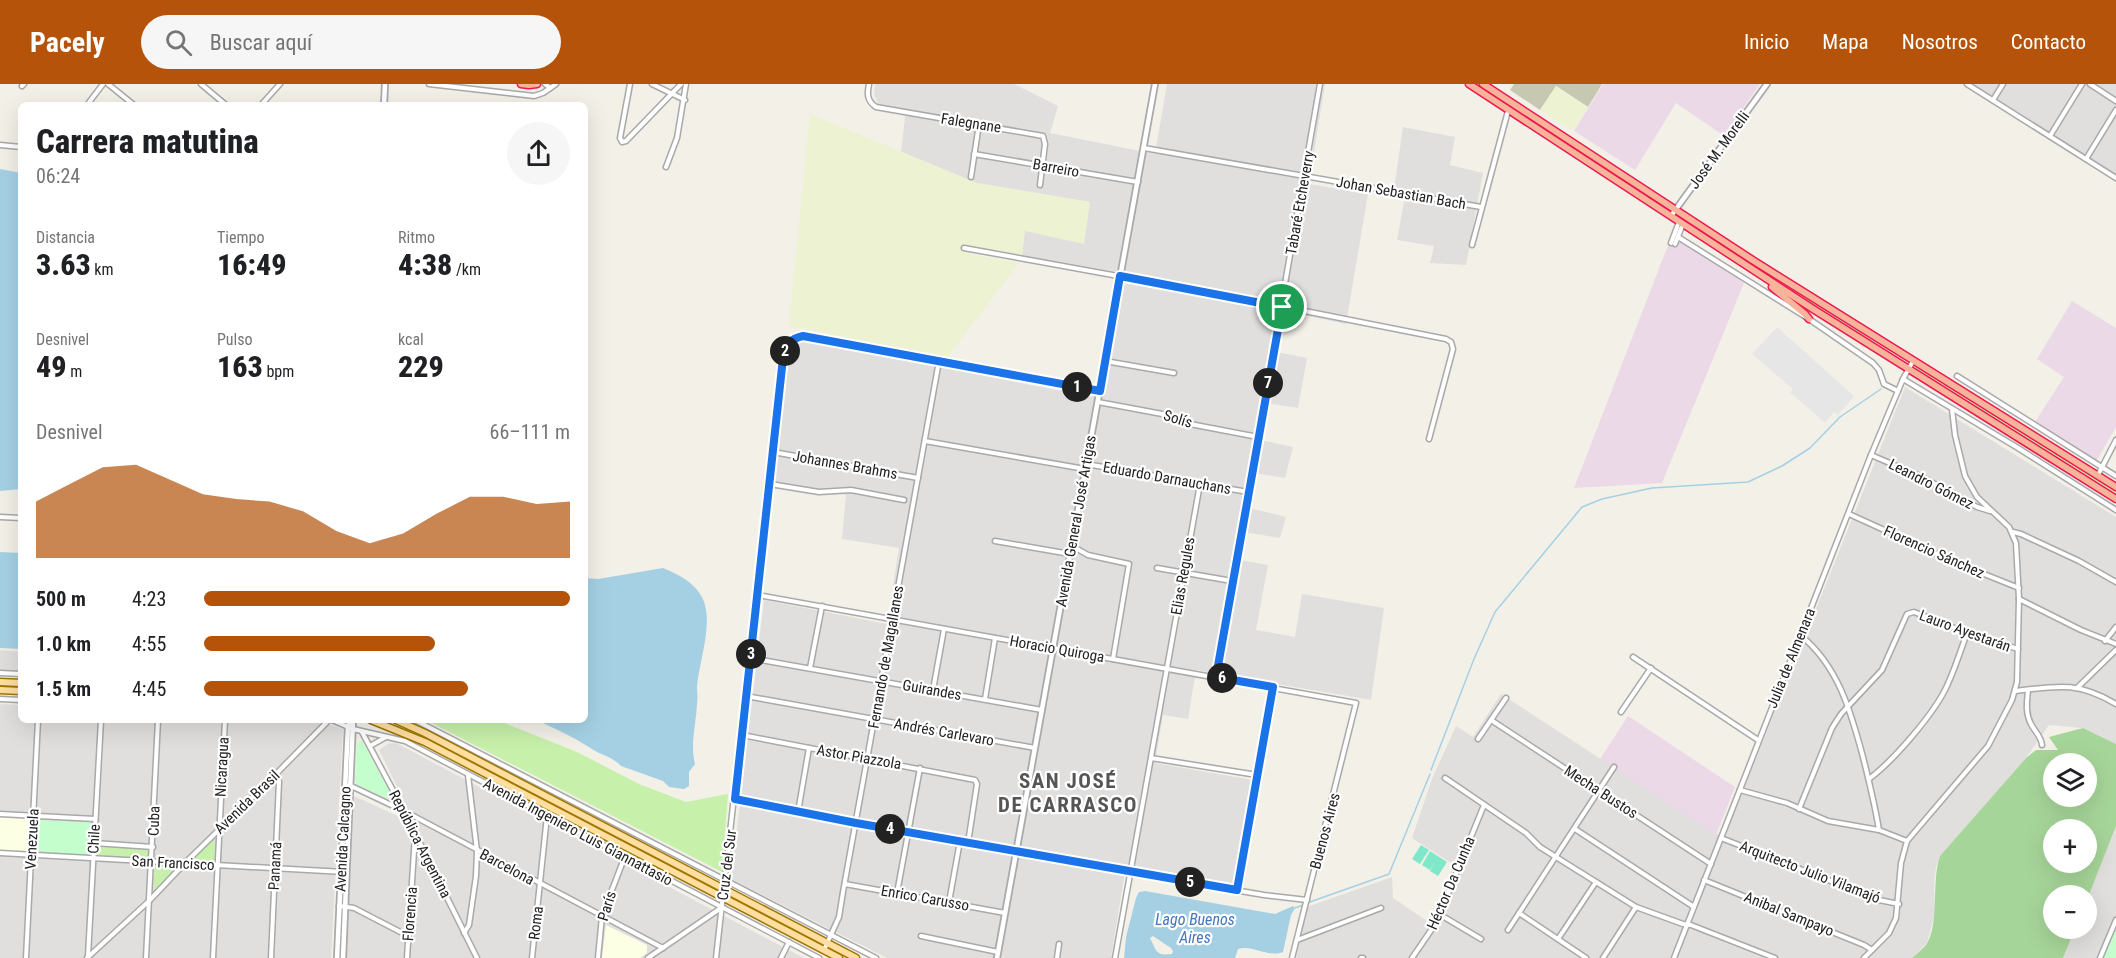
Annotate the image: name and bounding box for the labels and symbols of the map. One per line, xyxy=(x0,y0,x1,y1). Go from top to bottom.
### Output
street label: José M. Morelli xyxy=(1685,108,1753,192)
street label: Falegnane xyxy=(940,109,1002,137)
street label: Tabaré Etcheverry xyxy=(1282,149,1318,257)
street label: Barreiro xyxy=(1031,155,1081,181)
street label: Johan Sebastian Bach xyxy=(1335,173,1467,213)
pin xyxy=(1256,281,1307,332)
pin: 2 xyxy=(770,336,800,366)
pin: 7 xyxy=(1253,368,1283,398)
pin: 1 xyxy=(1062,372,1092,402)
street label: Solís xyxy=(1161,406,1195,432)
street label: Avenida General José Artigas xyxy=(1052,434,1100,608)
street label: Johannes Brahms xyxy=(791,447,899,483)
street label: Leandro Gómez xyxy=(1886,455,1976,513)
street label: Eduardo Darnauchans xyxy=(1102,458,1232,498)
street label: Florencio Sánchez xyxy=(1881,522,1987,582)
street label: Elias Regules xyxy=(1167,535,1199,616)
street label: Fernando de Magallanes xyxy=(865,584,907,730)
street label: Julia de Almenara xyxy=(1763,605,1819,711)
street label: Lauro Ayestarán xyxy=(1917,606,2013,656)
street label: Horacio Quiroga xyxy=(1008,632,1106,666)
pin: 3 xyxy=(736,639,766,669)
pin: 6 xyxy=(1207,663,1237,693)
street label: Guirandes xyxy=(901,676,963,704)
street label: Andrés Carlevaro xyxy=(893,714,995,750)
street label: Nicaragua xyxy=(211,736,233,798)
street label: Astor Piazzola xyxy=(815,741,903,773)
street label: Mecha Bustos xyxy=(1561,762,1641,823)
street label: Avenida Brasil xyxy=(211,766,283,838)
district label: SAN JOSÉ DE CARRASCO xyxy=(998,769,1138,817)
street label: Avenida Ingeniero Luis Giannattasio xyxy=(480,774,676,890)
street label: Avenida Calcagno xyxy=(331,786,355,892)
street label: República Argentina xyxy=(385,787,455,901)
street label: Buenos Aires xyxy=(1306,791,1344,871)
street label: Cuba xyxy=(144,806,164,836)
street label: Venezuela xyxy=(21,808,43,870)
pin: 4 xyxy=(875,814,905,844)
street label: Chile xyxy=(84,824,104,854)
street label: Cruz del Sur xyxy=(714,828,740,901)
street label: Héctor Da Cunha xyxy=(1423,834,1479,932)
street label: Arquitecto Julio Vilamajó xyxy=(1737,837,1883,907)
street label: Panamá xyxy=(265,841,285,891)
street label: Barcelona xyxy=(477,845,537,889)
street label: San Francisco xyxy=(131,852,215,874)
pin: 5 xyxy=(1175,867,1205,897)
street label: Enrico Carusso xyxy=(879,881,971,915)
street label: Florencia xyxy=(399,886,421,942)
street label: Anibal Sampayo xyxy=(1741,888,1837,940)
street label: París xyxy=(594,889,620,923)
street label: Roma xyxy=(525,905,547,941)
water label: Lago Buenos Aires xyxy=(1155,910,1235,947)

